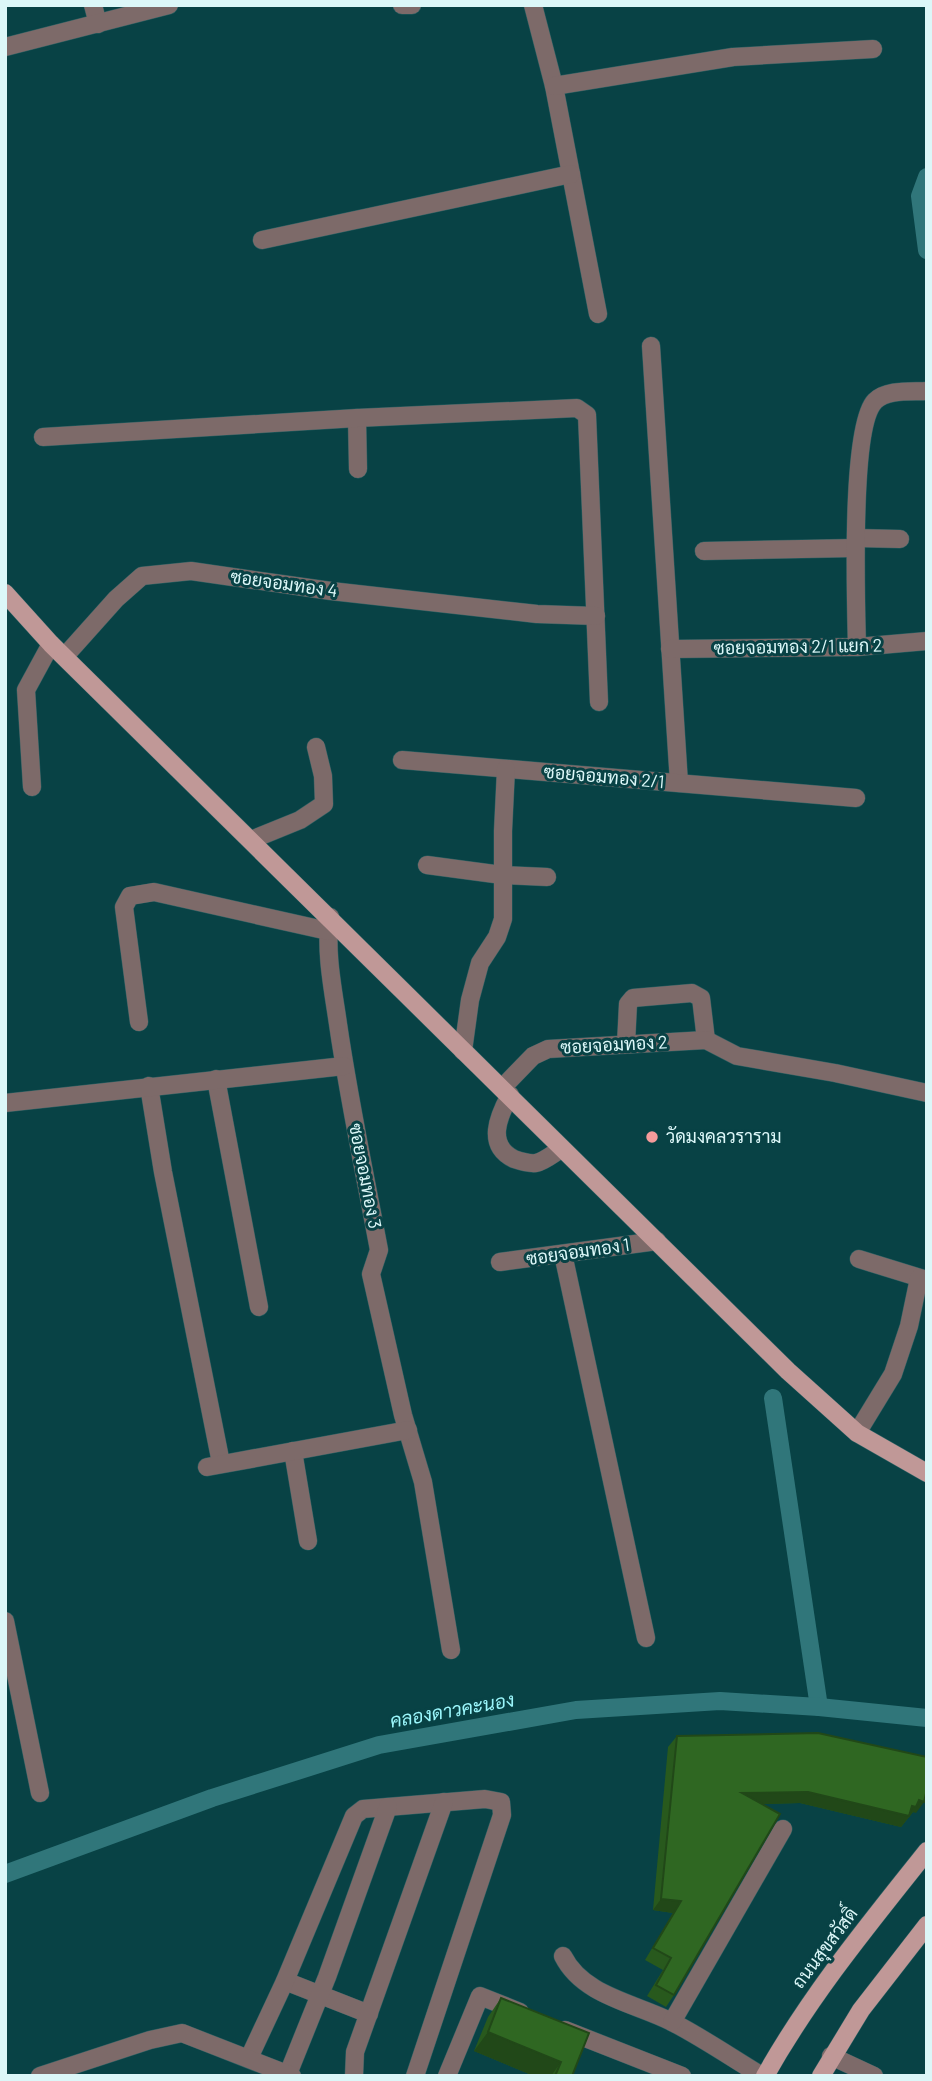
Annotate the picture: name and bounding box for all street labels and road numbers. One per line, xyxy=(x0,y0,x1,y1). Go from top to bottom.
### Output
street label: ซอยจอมทอง 4 xyxy=(229,565,339,601)
street label: ซอยจอมทอง 2/1 แยก 2 xyxy=(713,634,883,658)
street label: ซอยจอมทอง 2/1 xyxy=(543,760,665,792)
street label: ซอยจอมทอง 2 xyxy=(560,1030,668,1058)
street label: ซอยจอมทอง 3 xyxy=(345,1121,387,1230)
street label: ซอยจอมทอง 1 xyxy=(525,1233,631,1269)
street label: ถนนสุขสวัสดิ์ xyxy=(783,1900,863,1993)

